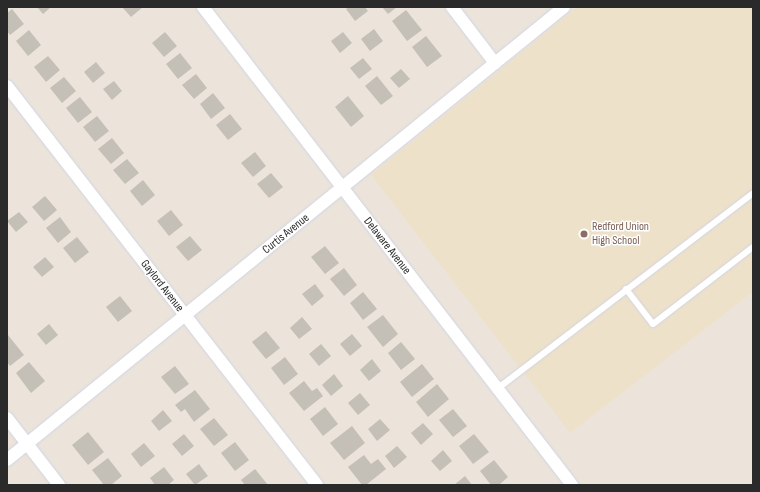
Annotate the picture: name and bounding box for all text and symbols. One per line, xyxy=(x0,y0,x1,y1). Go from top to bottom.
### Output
street label: Curtis Avenue xyxy=(260,211,312,257)
street label: Delaware Avenue xyxy=(360,215,414,277)
place label: Redford Union High School xyxy=(592,220,649,248)
marker: Redford Union High School xyxy=(579,229,589,239)
street label: Gaylord Avenue xyxy=(137,257,187,315)

